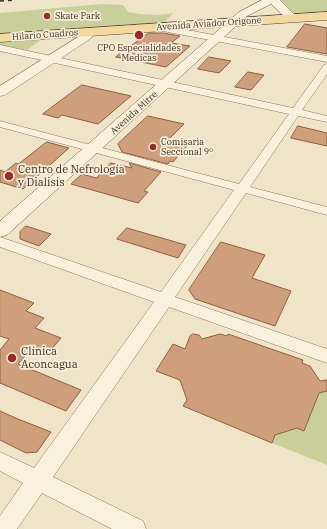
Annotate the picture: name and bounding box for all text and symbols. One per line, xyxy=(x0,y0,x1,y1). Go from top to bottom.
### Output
marker: Skate Park xyxy=(42,11,52,21)
place label: Skate Park xyxy=(55,11,100,21)
street label: Avenida Aviador Origone xyxy=(156,15,262,33)
street label: Hilario Cuadros xyxy=(11,27,79,43)
marker: CPO Especialidades Medicas xyxy=(133,29,145,41)
place label: CPO Especialidades Medicas xyxy=(97,43,181,64)
street label: Avenida Mitre xyxy=(108,89,160,137)
place label: Comisarìa Seccional 9° xyxy=(161,137,213,158)
marker: Comisarìa Seccional 9° xyxy=(148,142,158,152)
place label: Centro de Nefrología y Dialisis xyxy=(18,163,125,189)
marker: Centro de Nefrología y Dialisis xyxy=(3,170,15,182)
place label: Clínica Aconcagua xyxy=(21,345,78,371)
marker: Clínica Aconcagua xyxy=(6,352,18,364)

